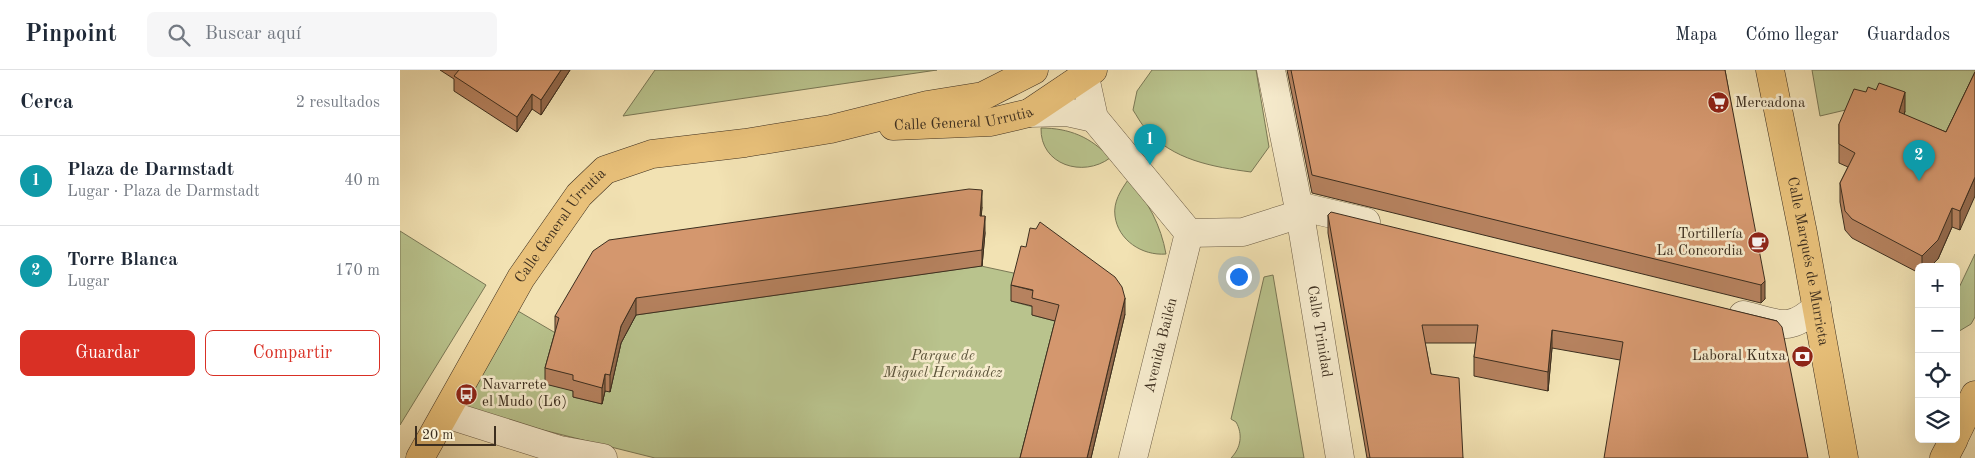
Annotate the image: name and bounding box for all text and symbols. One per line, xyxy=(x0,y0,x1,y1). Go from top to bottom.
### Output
search box xyxy=(147,12,497,57)
icon: search xyxy=(165,21,193,49)
text: Pinpoint xyxy=(25,23,117,47)
text: Buscar aquí xyxy=(205,25,301,44)
text: Mapa xyxy=(1675,26,1717,44)
text: Cómo llegar xyxy=(1745,26,1839,44)
text: Guardados xyxy=(1867,26,1950,44)
supermarket icon: Mercadona xyxy=(1707,91,1731,115)
text: Cerca xyxy=(20,92,73,113)
text: 2 resultados xyxy=(296,95,380,111)
place label: Mercadona xyxy=(1735,96,1806,111)
street label: Calle General Urrutia xyxy=(894,104,1037,133)
pin: 1 xyxy=(1134,124,1166,165)
pin: 2 xyxy=(1903,140,1935,181)
text: Plaza de Darmstadt xyxy=(67,161,234,180)
street label: Calle General Urrutia xyxy=(512,165,609,286)
text: 1 xyxy=(31,173,41,189)
text: 40 m xyxy=(344,173,380,189)
street label: Calle Marqués de Murrieta xyxy=(1784,176,1831,348)
text: Lugar · Plaza de Darmstadt xyxy=(67,184,260,200)
place label: Tortillería La Concordia xyxy=(1656,227,1744,259)
cafe icon: Tortillería La Concordia xyxy=(1747,231,1771,255)
text: Torre Blanca xyxy=(67,251,178,270)
text: 2 xyxy=(31,263,41,279)
text: 170 m xyxy=(335,263,380,279)
map controls xyxy=(1915,263,1960,443)
button: + xyxy=(1915,263,1960,308)
your location xyxy=(1226,264,1252,290)
text: Lugar xyxy=(67,274,109,290)
street label: Calle Trinidad xyxy=(1304,284,1334,379)
street label: Avenida Bailén xyxy=(1142,296,1180,394)
button: − xyxy=(1915,308,1960,353)
button: Guardar xyxy=(20,330,195,376)
button: Compartir xyxy=(205,330,380,376)
bank icon: Laboral Kutxa xyxy=(1790,344,1814,368)
park label: Parque de Miguel Hernández xyxy=(882,349,1003,381)
place label: Laboral Kutxa xyxy=(1692,349,1787,364)
button: locate xyxy=(1915,353,1960,398)
place label: Navarrete el Mudo (L6) xyxy=(482,378,567,410)
bus stop icon: Navarrete el Mudo (L6) xyxy=(454,382,478,406)
button: layers xyxy=(1915,398,1960,443)
scale bar xyxy=(415,423,496,446)
text: 20 m xyxy=(422,428,453,442)

